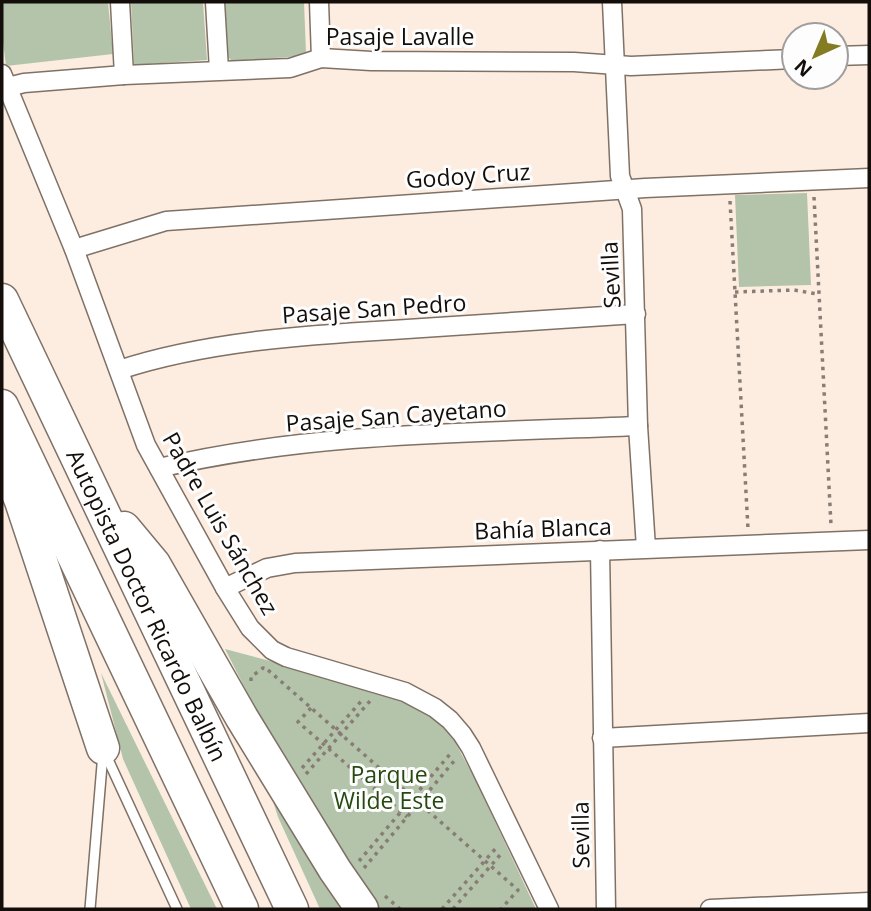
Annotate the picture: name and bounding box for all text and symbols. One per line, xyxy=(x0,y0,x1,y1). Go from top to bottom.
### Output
street label: Pasaje Lavalle xyxy=(326,20,474,52)
north arrow xyxy=(780,21,850,91)
text: N xyxy=(789,54,818,83)
street label: Godoy Cruz xyxy=(405,155,531,195)
street label: Sevilla xyxy=(592,241,628,309)
street label: Pasaje San Pedro xyxy=(281,286,467,330)
street label: Pasaje San Cayetano xyxy=(285,391,507,439)
street label: Padre Luis Sánchez xyxy=(156,426,286,620)
street label: Autopista Doctor Ricardo Balbín xyxy=(59,444,235,766)
street label: Bahía Blanca xyxy=(474,510,612,546)
park label: Parque Wilde Este xyxy=(334,758,444,816)
street label: Sevilla xyxy=(563,801,597,869)

